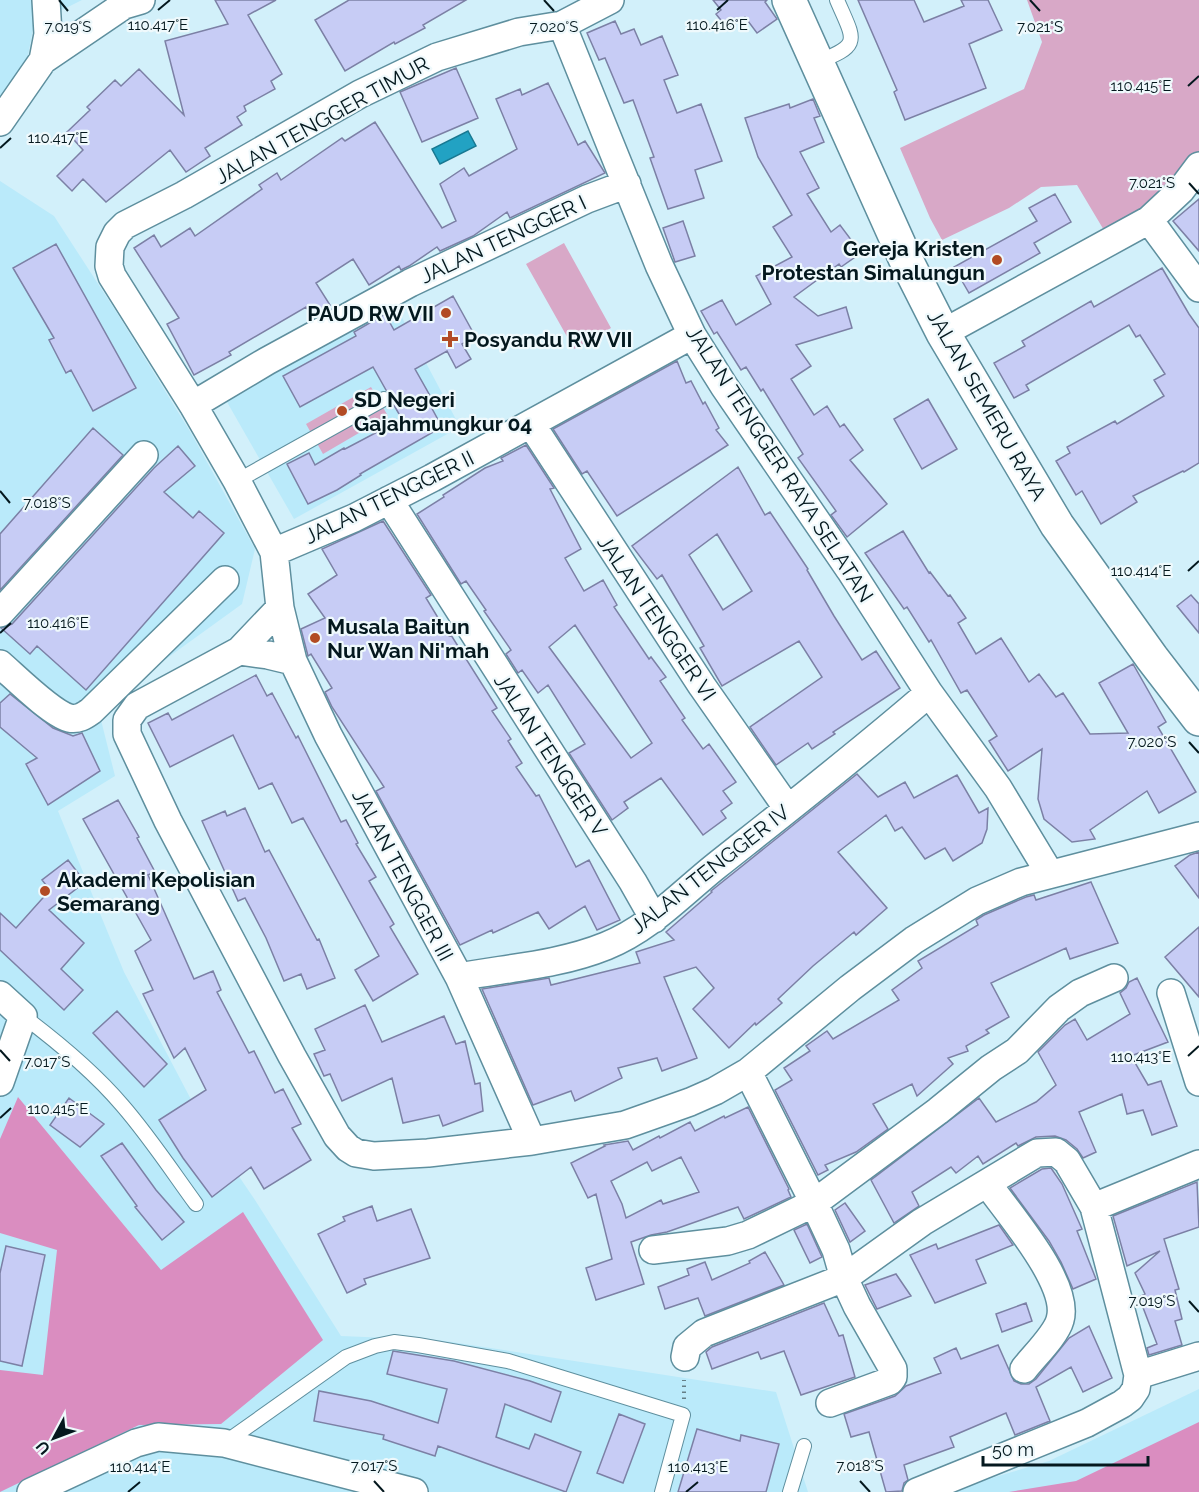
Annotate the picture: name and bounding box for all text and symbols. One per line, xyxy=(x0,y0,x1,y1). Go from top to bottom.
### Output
text: 110.417°E xyxy=(128,16,188,34)
text: 110.416°E xyxy=(686,16,748,34)
text: 7.019°S xyxy=(45,18,91,36)
text: 7.020°S xyxy=(530,18,578,36)
text: 7.021°S xyxy=(1017,18,1063,36)
street label: JALAN TENGGER TIMUR xyxy=(211,51,433,189)
text: 110.415°E xyxy=(1111,77,1171,95)
text: 110.417°E xyxy=(28,129,88,147)
text: 7.021°S xyxy=(1129,174,1175,192)
street label: JALAN TENGGER I xyxy=(416,190,590,288)
place label: Gereja Kristen Protestan Simalungun xyxy=(762,236,985,285)
marker: Gereja Kristen Protestan Simalungun xyxy=(990,253,1004,267)
place label: PAUD RW VII xyxy=(307,301,434,326)
street label: JALAN SEMERU RAYA xyxy=(922,305,1052,505)
marker: PAUD RW VII xyxy=(439,306,453,320)
street label: JALAN TENGGER RAYA SELATAN xyxy=(681,321,879,607)
place label: Posyandu RW VII xyxy=(464,327,633,352)
marker: Posyandu RW VII xyxy=(441,330,459,348)
place label: SD Negeri Gajahmungkur 04 xyxy=(354,387,532,436)
marker: SD Negeri Gajahmungkur 04 xyxy=(335,404,349,418)
street label: JALAN TENGGER II xyxy=(300,445,478,549)
text: 7.018°S xyxy=(23,494,71,512)
street label: JALAN TENGGER VI xyxy=(592,531,722,705)
text: 110.414°E xyxy=(1111,562,1171,580)
text: 110.416°E xyxy=(27,614,89,632)
place label: Musala Baitun Nur Wan Ni'mah xyxy=(327,614,489,663)
marker: Musala Baitun Nur Wan Ni'mah xyxy=(308,631,322,645)
street label: JALAN TENGGER V xyxy=(489,669,613,841)
text: 7.020°S xyxy=(1128,733,1176,751)
street label: JALAN TENGGER III xyxy=(347,785,459,965)
street label: JALAN TENGGER IV xyxy=(626,799,794,939)
place label: Akademi Kepolisian Semarang xyxy=(57,867,255,916)
marker: Akademi Kepolisian Semarang xyxy=(38,884,52,898)
text: 110.413°E xyxy=(1111,1048,1171,1066)
text: 7.017°S xyxy=(24,1053,70,1071)
text: 110.415°E xyxy=(28,1100,88,1118)
text: 7.019°S xyxy=(1129,1292,1175,1310)
north arrow xyxy=(24,1408,84,1468)
scale bar xyxy=(983,1429,1148,1467)
text: U xyxy=(32,1437,54,1458)
text: 50 m xyxy=(992,1439,1034,1460)
text: 7.017°S xyxy=(351,1457,397,1475)
text: 7.018°S xyxy=(836,1457,884,1475)
text: 110.414°E xyxy=(110,1458,170,1476)
text: 110.413°E xyxy=(668,1458,728,1476)

